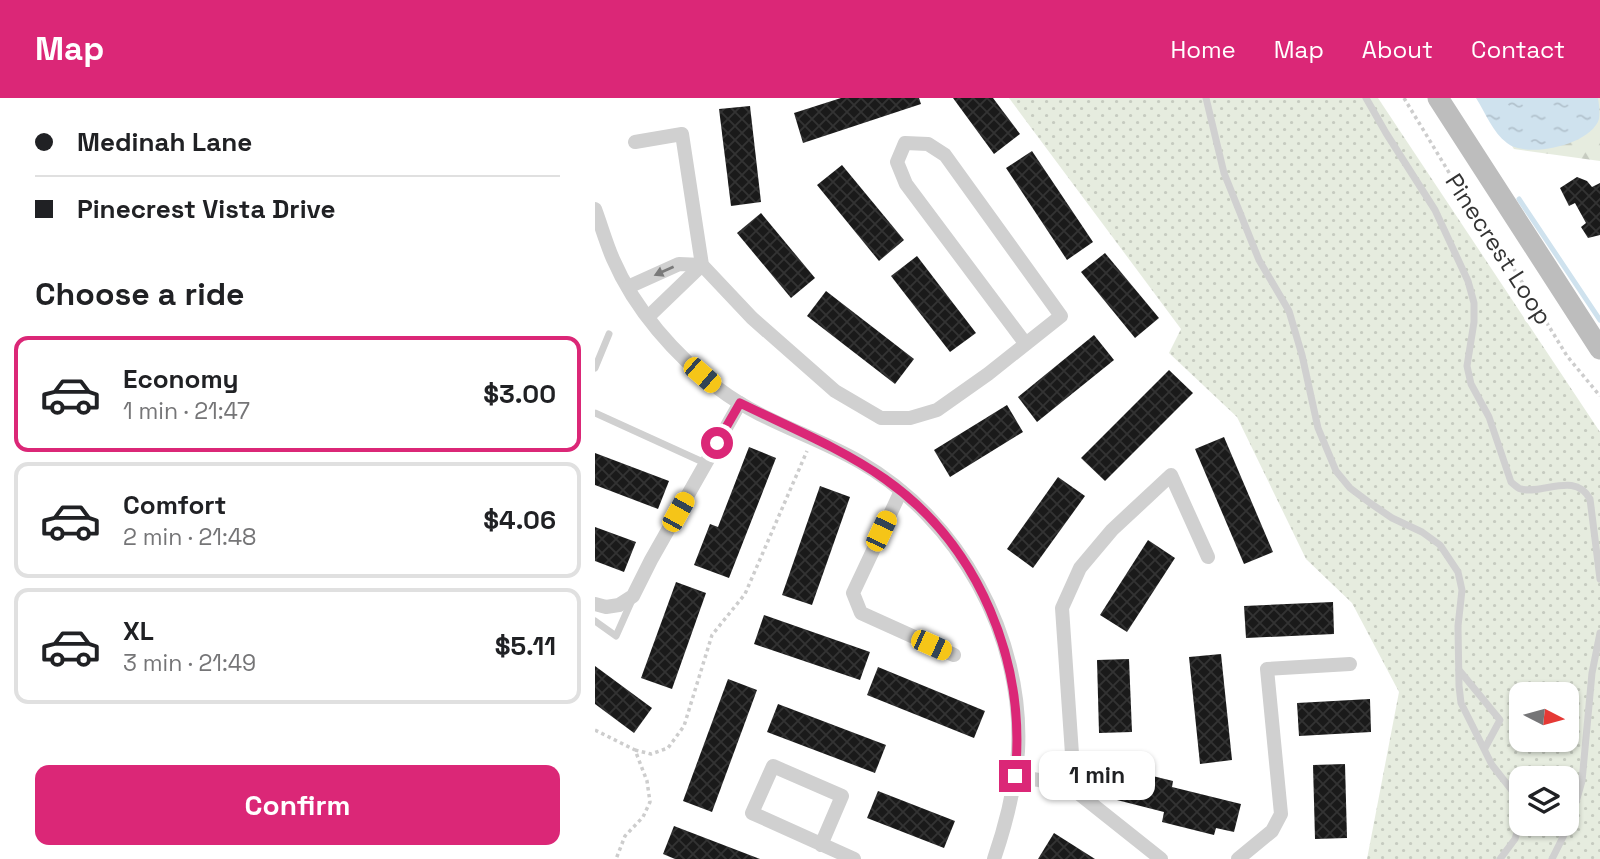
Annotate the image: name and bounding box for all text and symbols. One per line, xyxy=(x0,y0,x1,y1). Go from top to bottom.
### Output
text: Map xyxy=(35,28,104,70)
text: Home xyxy=(1170,34,1236,65)
text: Map xyxy=(1274,34,1324,65)
text: About xyxy=(1362,34,1433,65)
text: Contact xyxy=(1471,34,1565,65)
text: Medinah Lane xyxy=(77,125,252,159)
street label: Pinecrest Loop xyxy=(1439,168,1559,330)
text: Pinecrest Vista Drive xyxy=(77,192,335,226)
one-way arrow xyxy=(654,265,674,277)
text: Choose a ride xyxy=(35,274,245,314)
car xyxy=(680,353,725,397)
text: Economy xyxy=(123,362,239,396)
icon: car xyxy=(39,363,102,426)
text: $3.00 xyxy=(483,377,556,411)
text: 1 min · 21:47 xyxy=(123,396,250,426)
route start xyxy=(701,427,733,459)
text: Comfort xyxy=(123,488,226,522)
icon: car xyxy=(39,489,102,552)
car xyxy=(659,489,698,535)
text: $4.06 xyxy=(483,503,556,537)
car xyxy=(863,508,900,554)
text: 2 min · 21:48 xyxy=(123,522,256,552)
text: XL xyxy=(123,614,154,648)
icon: car xyxy=(39,615,102,678)
car xyxy=(908,627,955,663)
text: $5.11 xyxy=(495,629,556,663)
text: 3 min · 21:49 xyxy=(123,648,256,678)
north arrow xyxy=(1509,682,1579,752)
map controls xyxy=(1509,682,1579,836)
callout: 1 min xyxy=(1039,752,1155,800)
route end xyxy=(999,760,1031,792)
text: 1 min xyxy=(1069,760,1125,790)
button: Confirm xyxy=(35,765,560,845)
button: layers xyxy=(1509,766,1579,836)

